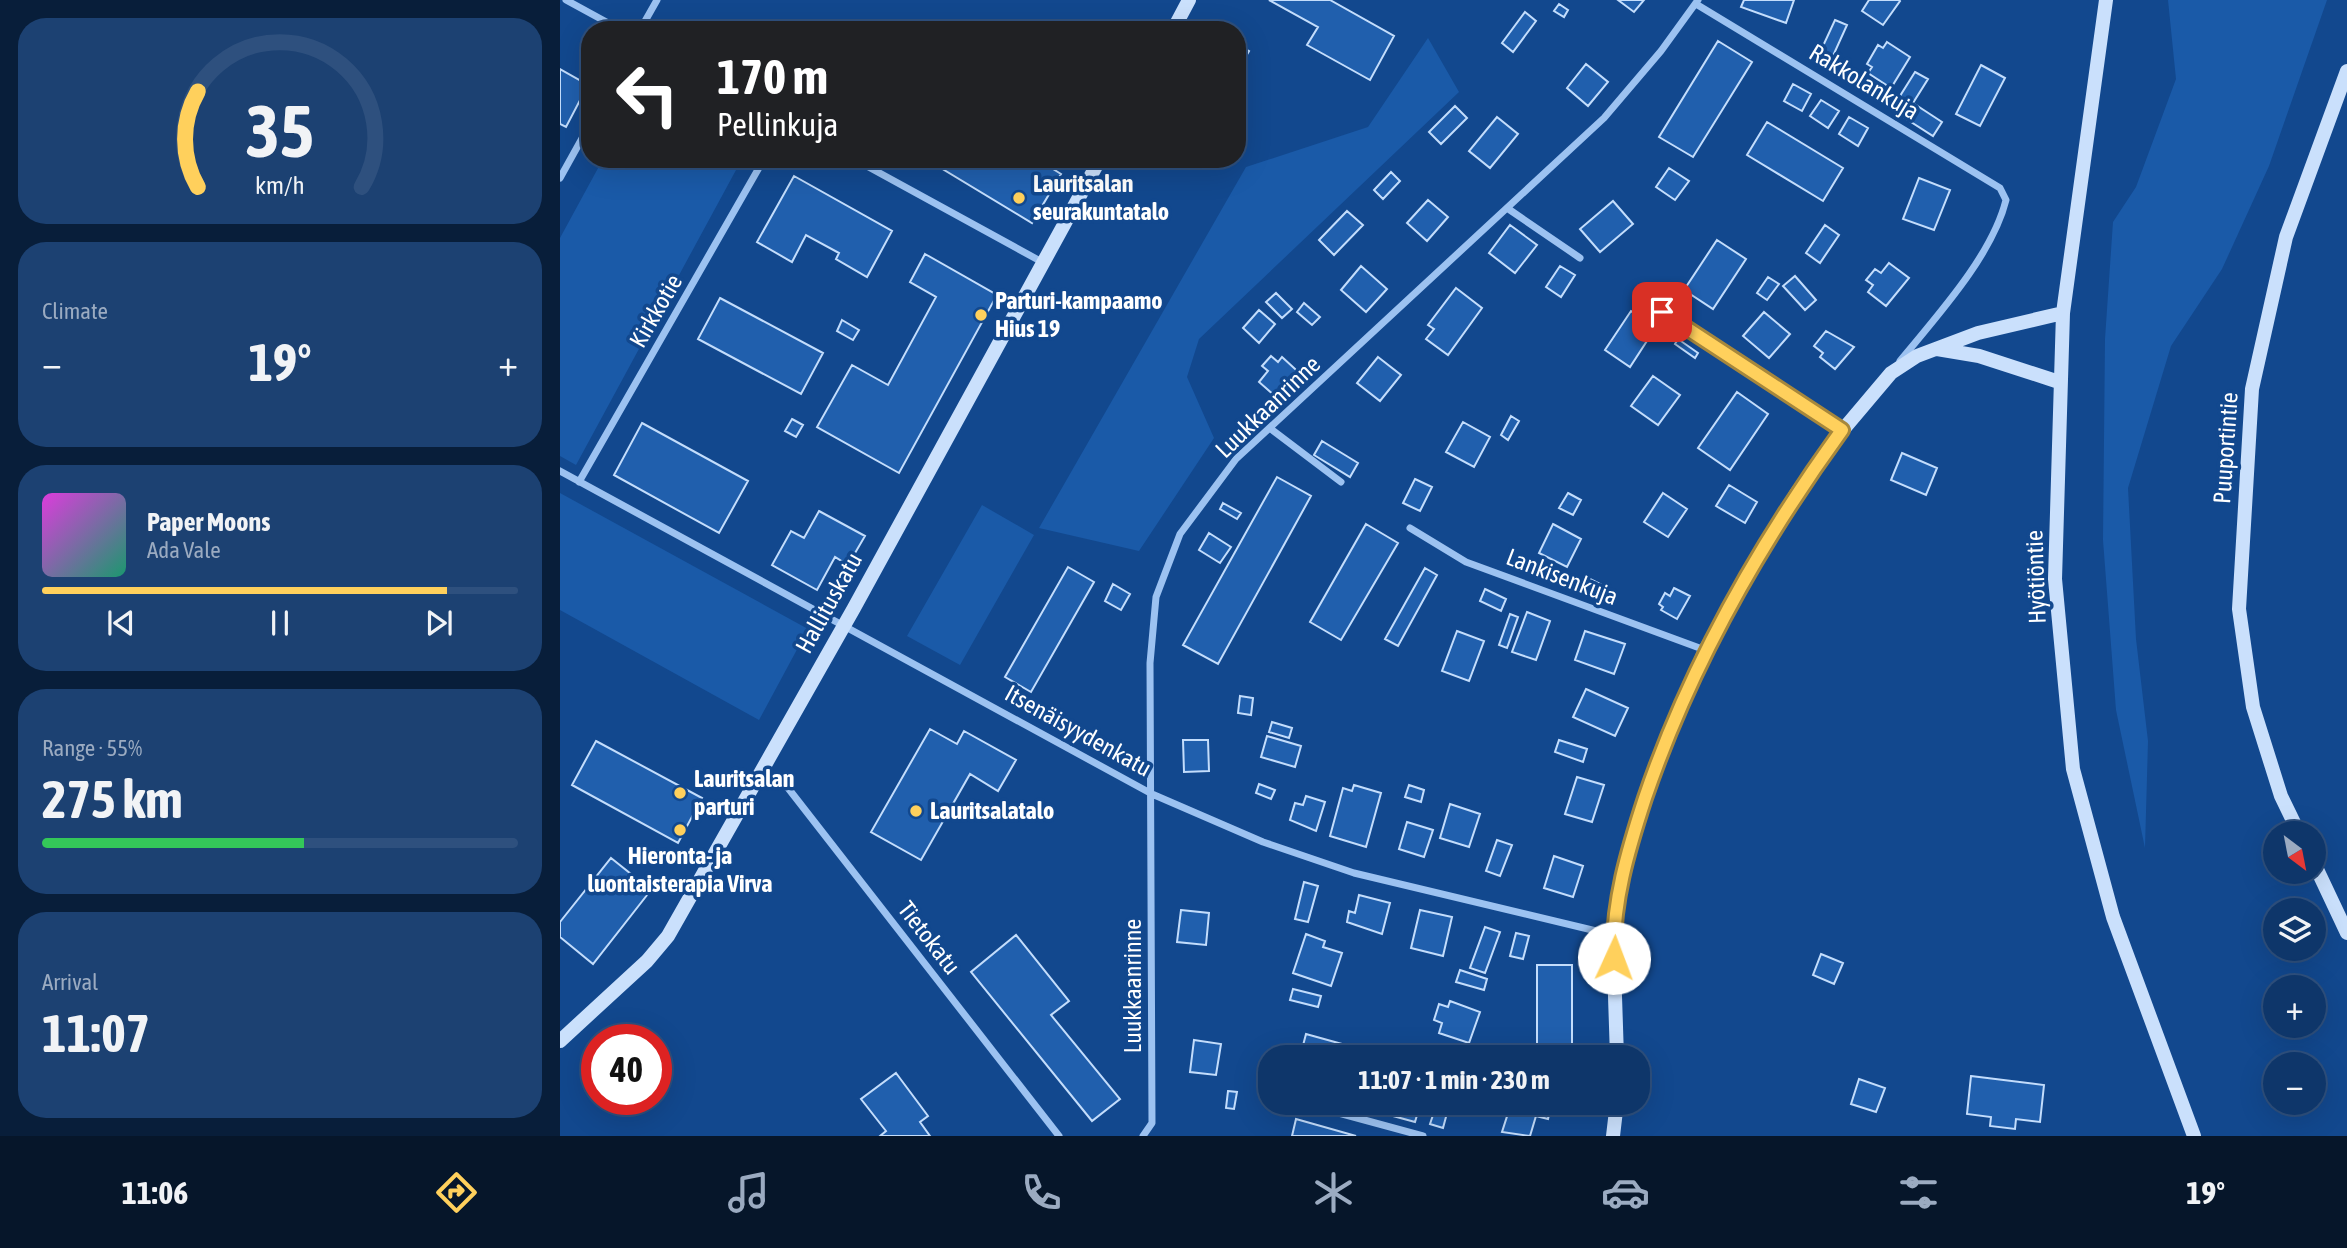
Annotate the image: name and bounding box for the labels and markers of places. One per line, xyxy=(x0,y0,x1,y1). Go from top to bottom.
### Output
place label: Lauritsalan seurakuntatalo xyxy=(1033,170,1169,225)
marker: Lauritsalan seurakuntatalo xyxy=(1011,190,1027,206)
pin xyxy=(1632,282,1692,342)
place label: Parturi-kampaamo Hius 19 xyxy=(995,287,1163,342)
marker: Parturi-kampaamo Hius 19 xyxy=(973,307,989,323)
place label: Lauritsalan parturi xyxy=(694,765,794,820)
marker: Lauritsalan parturi xyxy=(672,785,688,801)
place label: Lauritsalatalo xyxy=(930,797,1054,824)
marker: Lauritsalatalo xyxy=(908,803,924,819)
marker: Hieronta- ja luontaisterapia Virva xyxy=(672,822,688,838)
place label: Hieronta- ja luontaisterapia Virva xyxy=(588,842,772,897)

